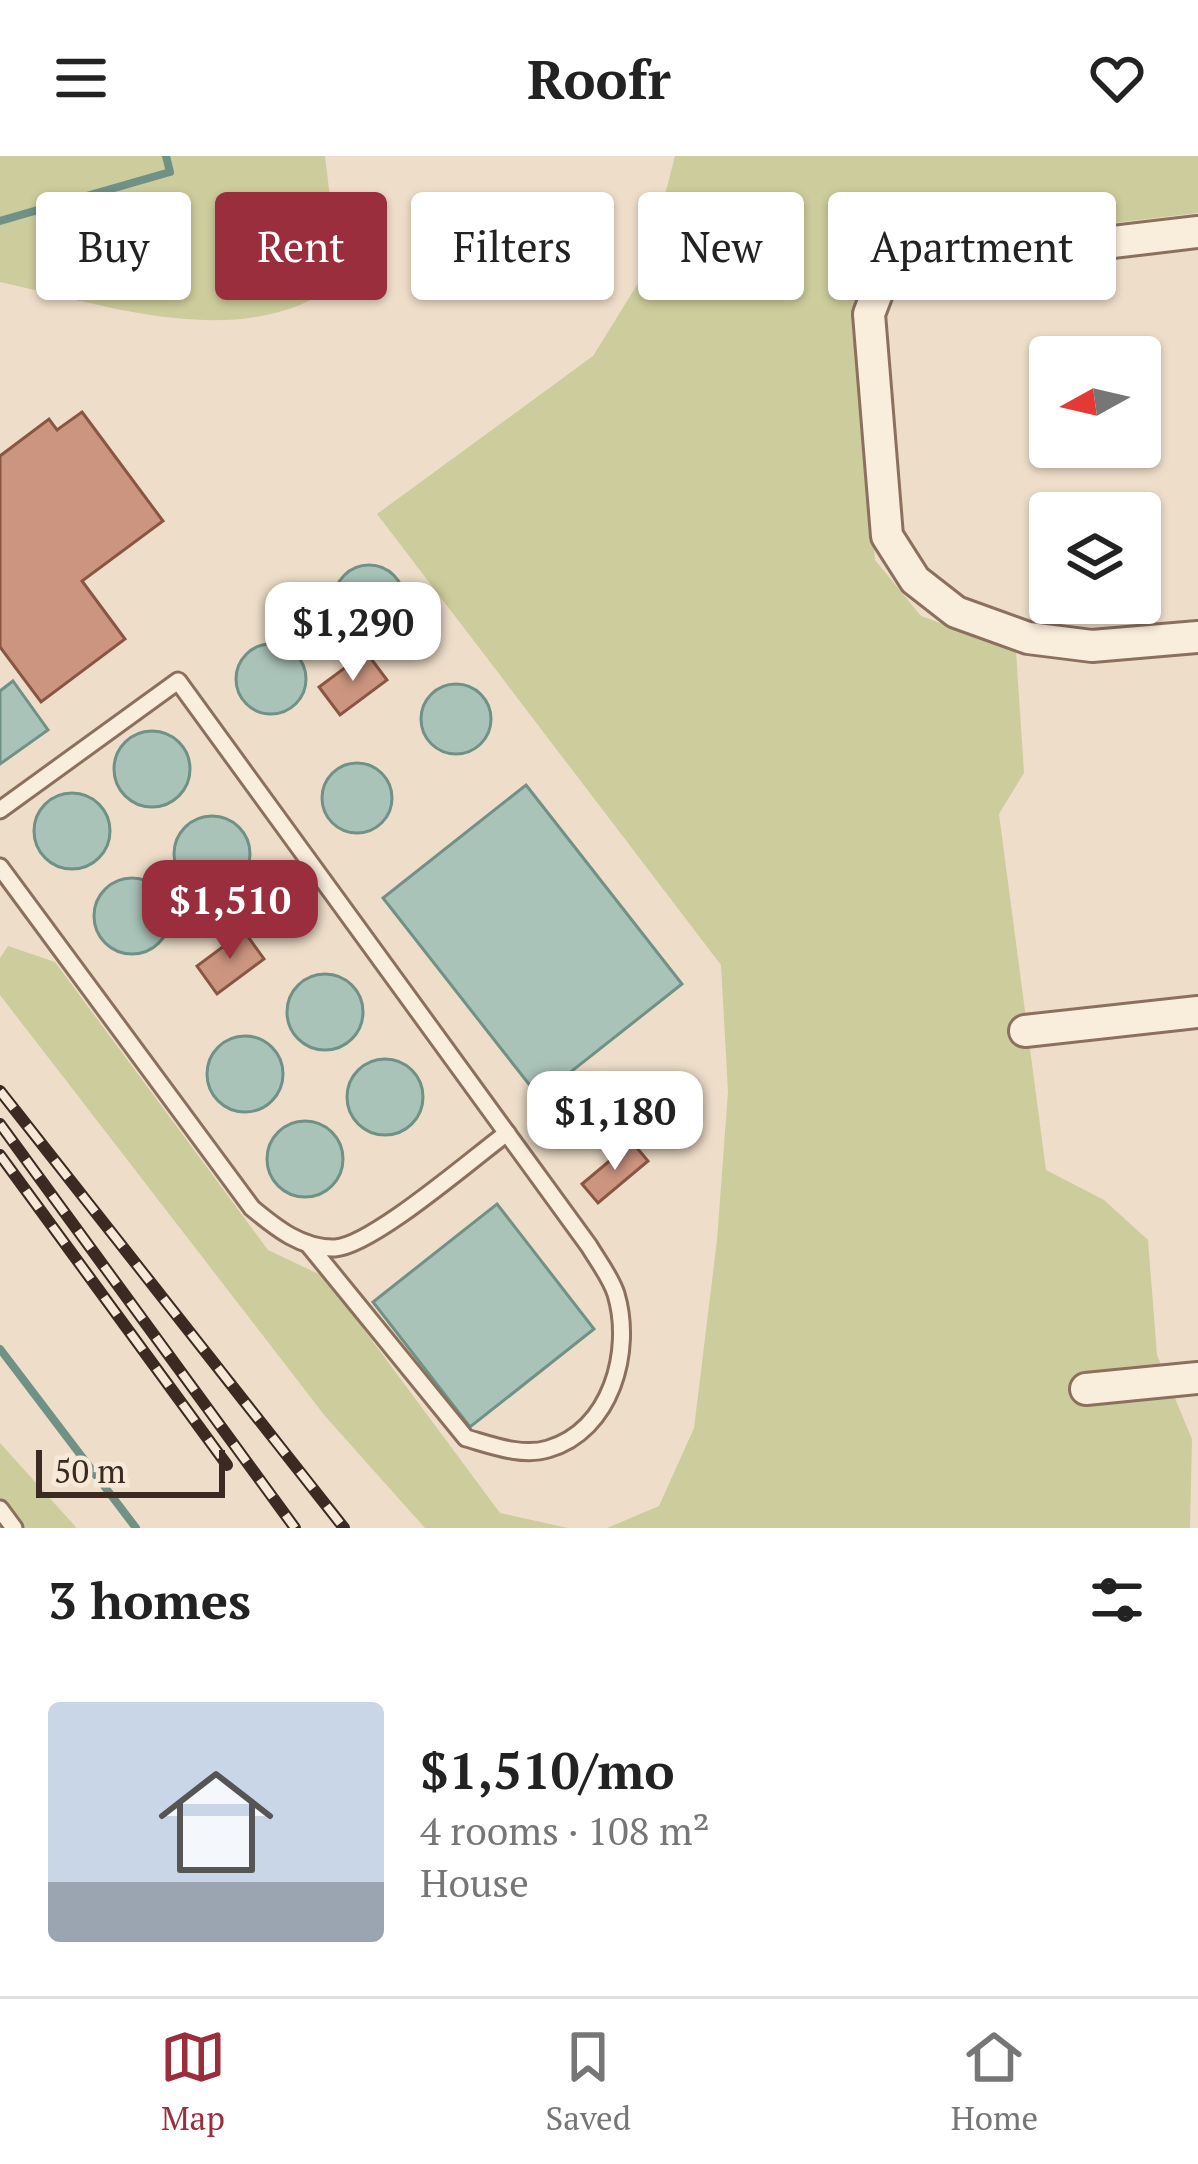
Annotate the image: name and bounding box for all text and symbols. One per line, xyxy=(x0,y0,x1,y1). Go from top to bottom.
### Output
text: Roofr xyxy=(527,43,671,114)
icon: menu xyxy=(48,45,114,111)
icon: heart xyxy=(1084,45,1150,111)
chip: Buy xyxy=(36,192,191,300)
chip: Rent xyxy=(215,192,387,300)
chip: Filters xyxy=(411,192,614,300)
chip: New xyxy=(638,192,804,300)
chip: Apartment xyxy=(828,192,1116,300)
north arrow xyxy=(1029,336,1161,468)
map controls xyxy=(1029,336,1161,624)
button: layers xyxy=(1029,492,1161,624)
pin: $1,290 xyxy=(255,582,451,684)
text: $1,290 xyxy=(292,595,414,647)
pin: $1,510 xyxy=(132,860,328,962)
text: $1,510 xyxy=(169,873,291,925)
pin: $1,180 xyxy=(517,1071,713,1173)
text: $1,180 xyxy=(554,1084,676,1136)
scale bar xyxy=(36,1444,225,1497)
text: 50 m xyxy=(54,1449,126,1492)
text: 3 homes xyxy=(48,1566,251,1634)
icon: filters xyxy=(1084,1567,1150,1633)
text: $1,510/mo xyxy=(420,1736,675,1804)
icon: home xyxy=(144,1750,288,1894)
text: 4 rooms · 108 m² xyxy=(420,1804,710,1856)
text: House xyxy=(420,1856,529,1908)
tab: Map xyxy=(160,2024,226,2139)
tab: Saved xyxy=(546,2024,631,2139)
tab: Home xyxy=(951,2024,1038,2139)

